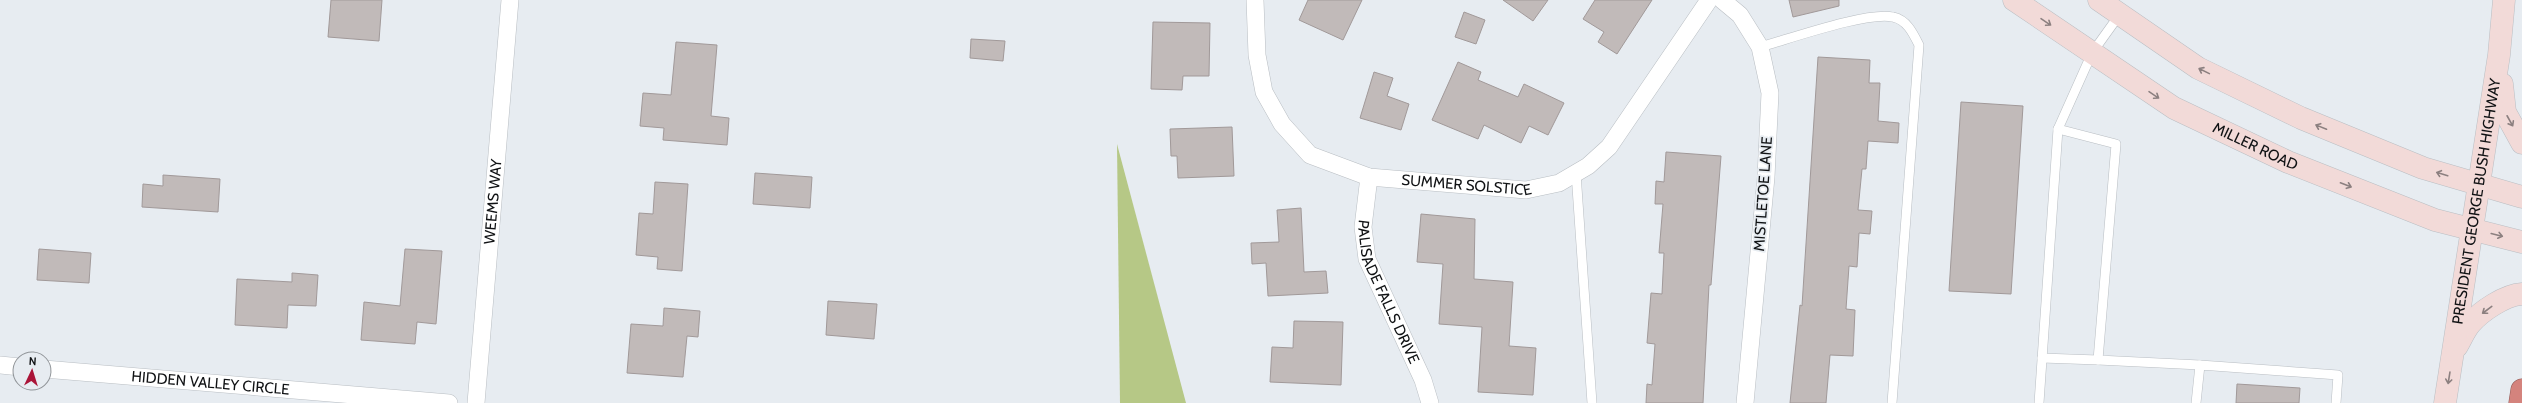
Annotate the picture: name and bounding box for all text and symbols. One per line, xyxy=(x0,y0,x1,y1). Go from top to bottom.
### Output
one-way arrow xyxy=(2040,18,2051,26)
one-way arrow xyxy=(2198,67,2210,74)
street label: PRESIDENT GEORGE BUSH HIGHWAY xyxy=(2448,77,2504,326)
one-way arrow xyxy=(2148,91,2159,99)
one-way arrow xyxy=(2507,115,2514,127)
street label: MILLER ROAD xyxy=(2210,119,2301,174)
one-way arrow xyxy=(2316,122,2328,130)
street label: MISTLETOE LANE xyxy=(1750,136,1776,252)
street label: WEEMS WAY xyxy=(480,158,506,245)
one-way arrow xyxy=(2436,170,2449,177)
street label: SUMMER SOLSTICE xyxy=(1401,171,1533,199)
one-way arrow xyxy=(2339,181,2351,189)
street label: PALISADE FALLS DRIVE xyxy=(1354,219,1423,367)
one-way arrow xyxy=(2490,232,2503,240)
one-way arrow xyxy=(2482,306,2493,314)
north arrow xyxy=(12,351,52,391)
text: N xyxy=(28,354,37,368)
street label: HIDDEN VALLEY CIRCLE xyxy=(131,367,290,399)
one-way arrow xyxy=(2444,371,2452,384)

